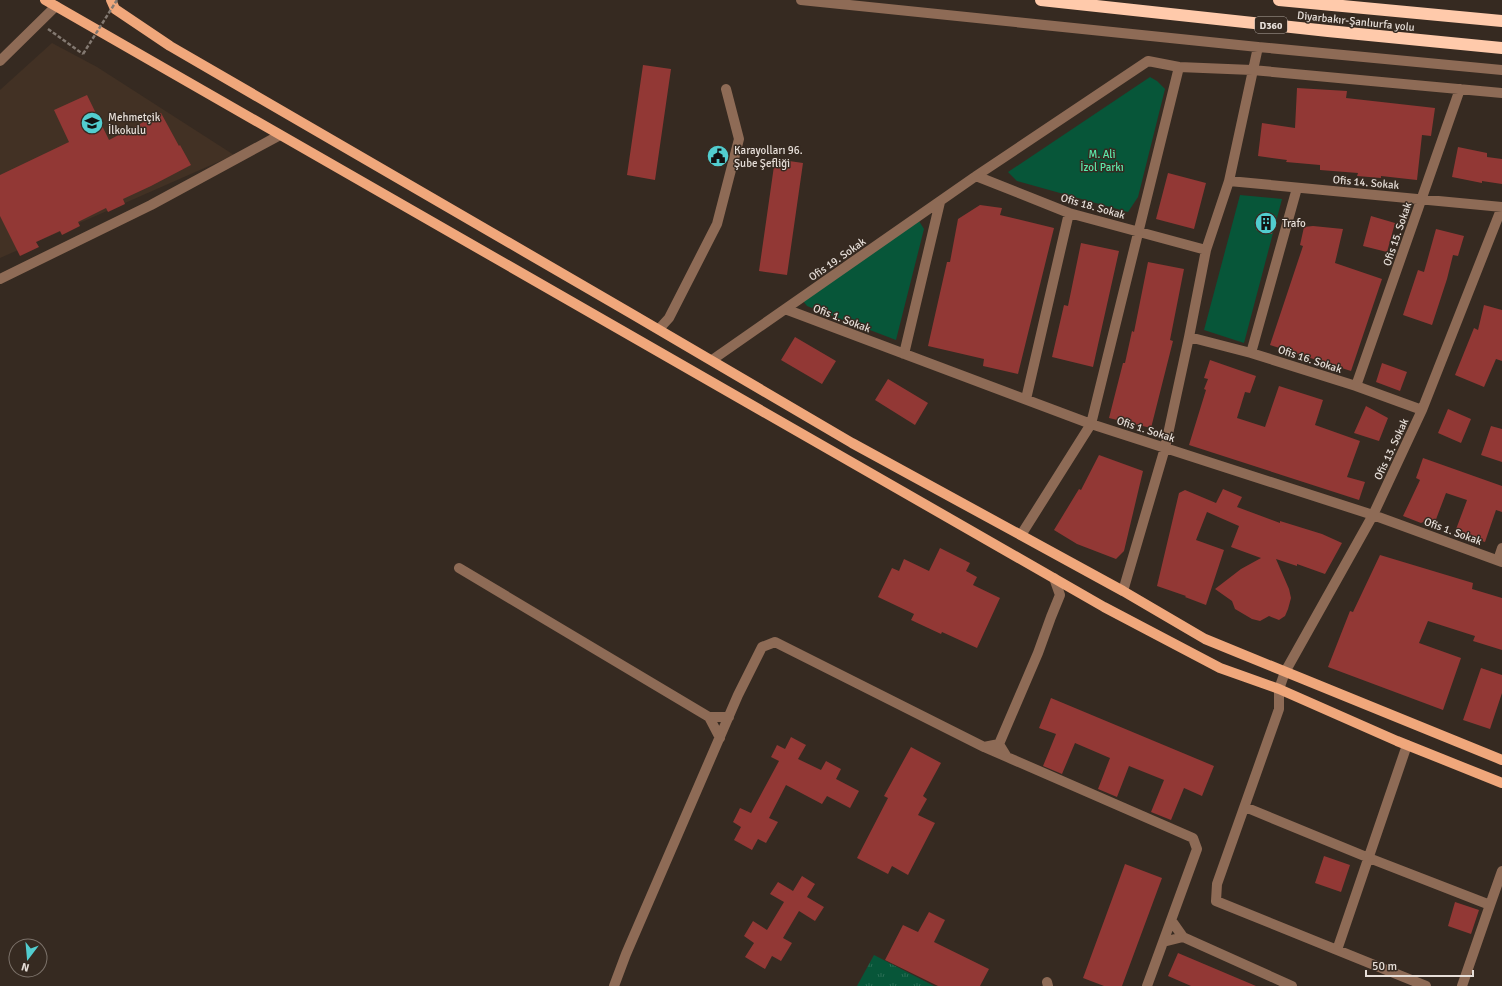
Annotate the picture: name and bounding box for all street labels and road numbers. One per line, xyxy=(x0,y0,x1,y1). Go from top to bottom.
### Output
street label: Diyarbakır-Şanlıurfa yolu xyxy=(1297,9,1415,34)
road number: D360 xyxy=(1255,17,1287,33)
street label: Ofis 14. Sokak xyxy=(1332,173,1400,192)
street label: Ofis 18. Sokak xyxy=(1059,191,1127,222)
street label: Ofis 15. Sokak xyxy=(1380,200,1415,268)
street label: Ofis 19. Sokak xyxy=(806,235,869,284)
street label: Ofis 1. Sokak xyxy=(811,302,873,336)
street label: Ofis 16. Sokak xyxy=(1276,343,1344,376)
street label: Ofis 1. Sokak xyxy=(1115,414,1177,445)
street label: Ofis 13. Sokak xyxy=(1372,416,1412,482)
street label: Ofis 1. Sokak xyxy=(1422,515,1484,548)

